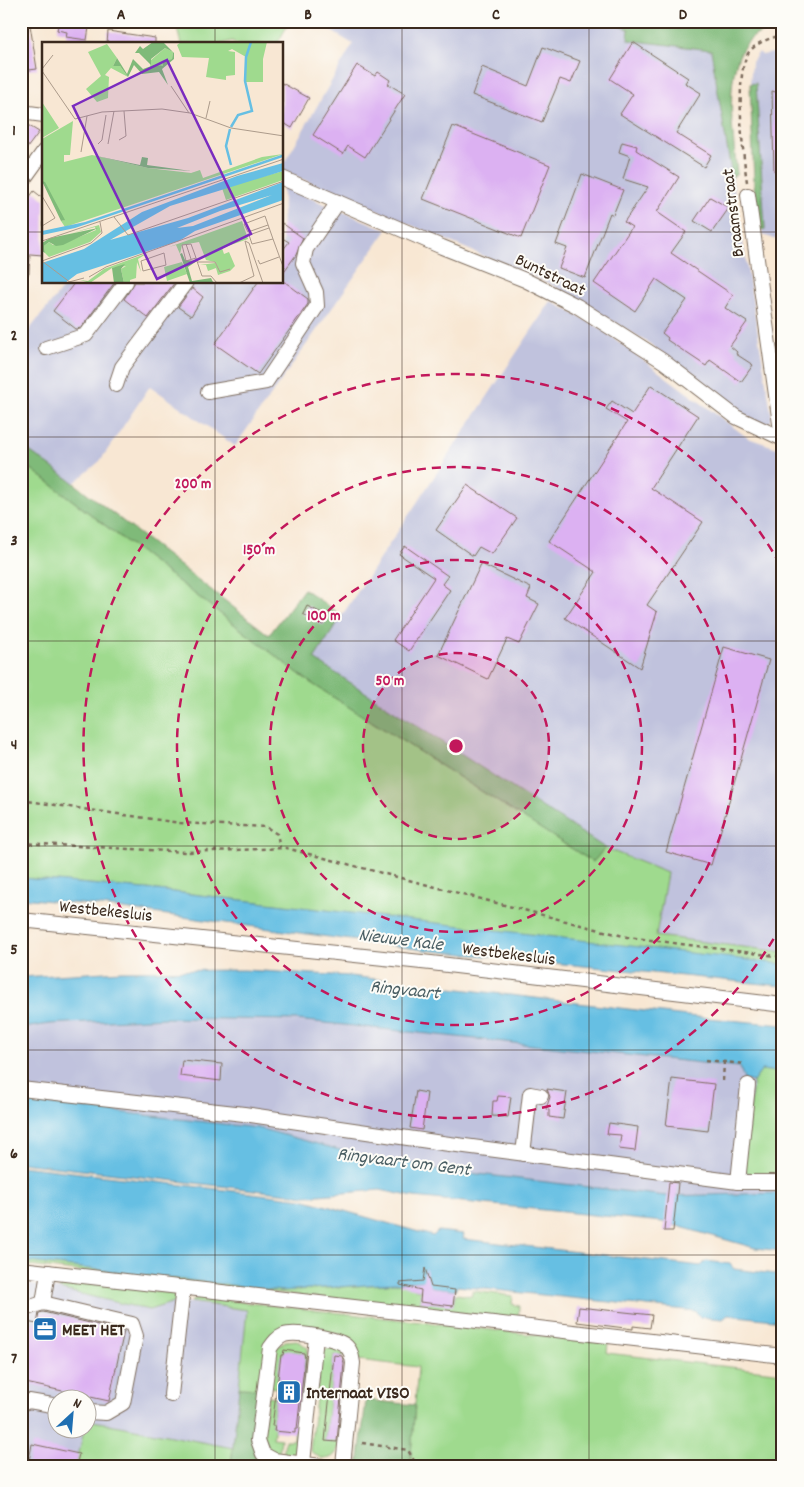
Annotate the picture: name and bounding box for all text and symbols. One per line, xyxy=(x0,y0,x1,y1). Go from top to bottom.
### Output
text: A xyxy=(117,4,126,27)
text: B xyxy=(304,4,312,27)
text: C xyxy=(492,4,500,27)
text: D xyxy=(679,4,688,27)
inset map xyxy=(42,42,284,284)
text: 1 xyxy=(12,120,16,143)
street label: Braamstraat xyxy=(717,167,752,258)
street label: Buntstraat xyxy=(510,248,590,304)
text: 2 xyxy=(11,325,18,348)
text: 200 m xyxy=(175,474,211,496)
text: 3 xyxy=(10,530,18,553)
text: 150 m xyxy=(243,540,275,562)
text: 100 m xyxy=(307,606,341,628)
text: 50 m xyxy=(376,671,404,693)
text: 4 xyxy=(11,734,17,757)
centre of rings xyxy=(447,737,465,755)
street label: Westbekesluis xyxy=(58,895,154,930)
water label: Nieuwe Kale xyxy=(357,923,446,960)
street label: Westbekesluis xyxy=(461,937,557,974)
text: 5 xyxy=(10,939,18,962)
water label: Ringvaart xyxy=(369,974,443,1009)
water label: Ringvaart om Gent xyxy=(336,1142,473,1185)
text: 6 xyxy=(10,1143,18,1166)
office icon: MEET HET xyxy=(32,1316,58,1342)
place label: MEET HET xyxy=(62,1319,126,1344)
text: 7 xyxy=(11,1348,17,1371)
building icon: Internaat VISO xyxy=(276,1379,302,1405)
place label: Internaat VISO xyxy=(306,1382,410,1407)
north arrow xyxy=(48,1390,98,1440)
text: N xyxy=(69,1394,84,1415)

